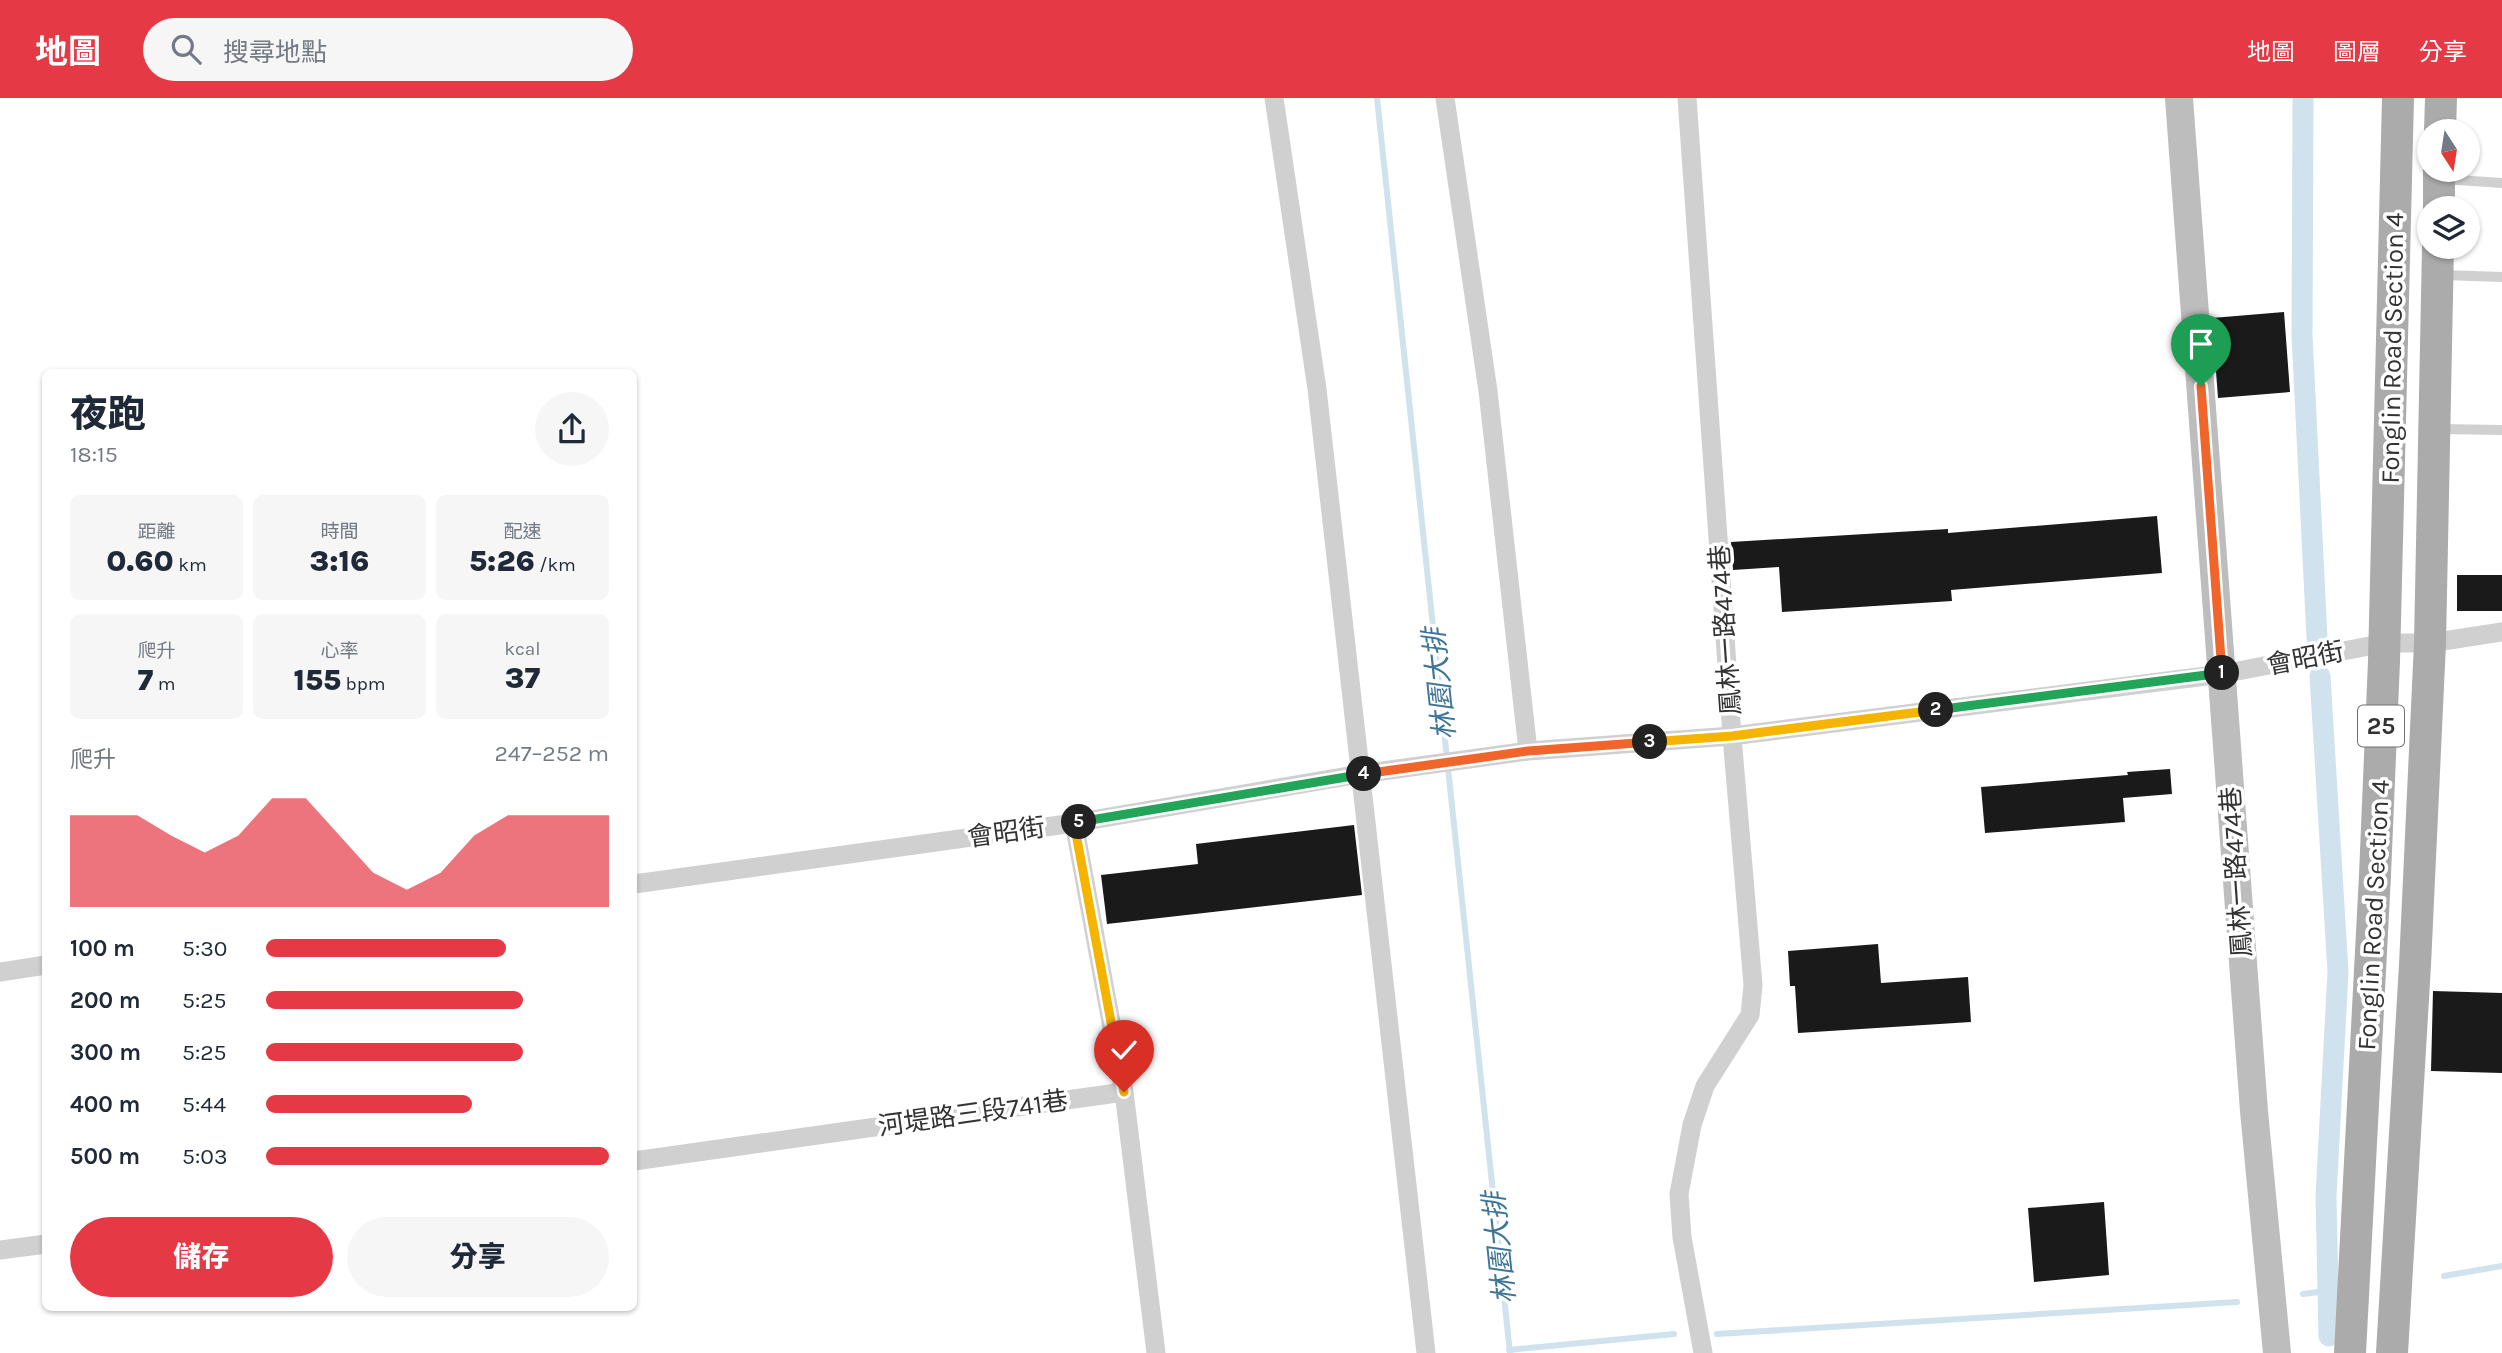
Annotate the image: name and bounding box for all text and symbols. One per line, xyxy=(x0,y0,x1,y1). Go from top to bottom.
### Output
search box xyxy=(143,18,633,81)
icon: search xyxy=(167,30,205,68)
text: 地圖 xyxy=(35,33,101,71)
text: 搜尋地點 xyxy=(223,37,327,68)
text: 地圖 xyxy=(2247,38,2295,66)
text: 圖層 xyxy=(2333,38,2381,66)
text: 分享 xyxy=(2419,38,2467,66)
north arrow xyxy=(2417,119,2480,182)
map controls xyxy=(2417,119,2480,259)
button: layers xyxy=(2417,196,2480,259)
street label: Fonglin Road Section 4 xyxy=(2375,212,2410,484)
pin xyxy=(2171,314,2231,386)
icon: arrive xyxy=(2182,325,2220,363)
text: 夜跑 xyxy=(70,392,146,437)
button: share xyxy=(535,392,609,466)
text: 18:15 xyxy=(70,441,118,468)
text: 距離 xyxy=(137,521,176,543)
text: 時間 xyxy=(320,521,359,543)
text: 配速 xyxy=(503,521,542,543)
text: 0.60 xyxy=(106,543,174,579)
text: 3:16 xyxy=(310,543,369,579)
text: 5:26 xyxy=(469,543,535,579)
street label: 鳳林一路474巷 xyxy=(1704,543,1747,716)
text: km xyxy=(174,554,207,576)
text: /km xyxy=(535,554,576,576)
water label: 林園大排 xyxy=(1417,623,1462,741)
street label: 會昭街 xyxy=(2264,636,2346,681)
text: kcal xyxy=(504,638,541,660)
text: 爬升 xyxy=(137,640,176,662)
text: 心率 xyxy=(320,640,359,662)
pin: 1 xyxy=(2204,656,2240,690)
text: 37 xyxy=(505,660,540,696)
text: 1 xyxy=(2218,661,2225,683)
text: 7 xyxy=(137,662,153,698)
text: 155 xyxy=(293,662,341,698)
text: m xyxy=(153,673,176,695)
text: bpm xyxy=(341,673,386,695)
pin: 2 xyxy=(1918,692,1954,728)
text: 2 xyxy=(1930,698,1941,720)
road number: 25 xyxy=(2358,706,2404,746)
pin: 3 xyxy=(1632,724,1668,760)
text: 3 xyxy=(1644,730,1655,752)
text: 247–252 m xyxy=(495,740,609,767)
text: 爬升 xyxy=(70,746,116,773)
pin: 4 xyxy=(1346,756,1382,792)
text: 4 xyxy=(1358,762,1369,784)
street label: Fonglin Road Section 4 xyxy=(2351,779,2396,1051)
street label: 鳳林一路474巷 xyxy=(2215,785,2258,958)
pin: 5 xyxy=(1062,804,1096,840)
text: 5 xyxy=(1073,810,1084,832)
street label: 會昭街 xyxy=(965,812,1047,853)
text: 100 m xyxy=(70,935,135,962)
text: 5:30 xyxy=(182,935,228,962)
text: 200 m xyxy=(70,987,141,1014)
text: 5:25 xyxy=(182,987,227,1014)
pin xyxy=(1094,1020,1154,1092)
icon: check xyxy=(1105,1031,1143,1069)
text: 300 m xyxy=(70,1039,141,1066)
text: 5:25 xyxy=(182,1039,227,1066)
street label: 河堤路三段741巷 xyxy=(876,1085,1070,1142)
text: 400 m xyxy=(70,1091,140,1118)
text: 5:44 xyxy=(182,1091,226,1118)
text: 500 m xyxy=(70,1143,140,1170)
text: 5:03 xyxy=(182,1143,228,1170)
water label: 林園大排 xyxy=(1477,1187,1522,1305)
button: 儲存 xyxy=(70,1217,333,1297)
button: 分享 xyxy=(347,1217,609,1297)

